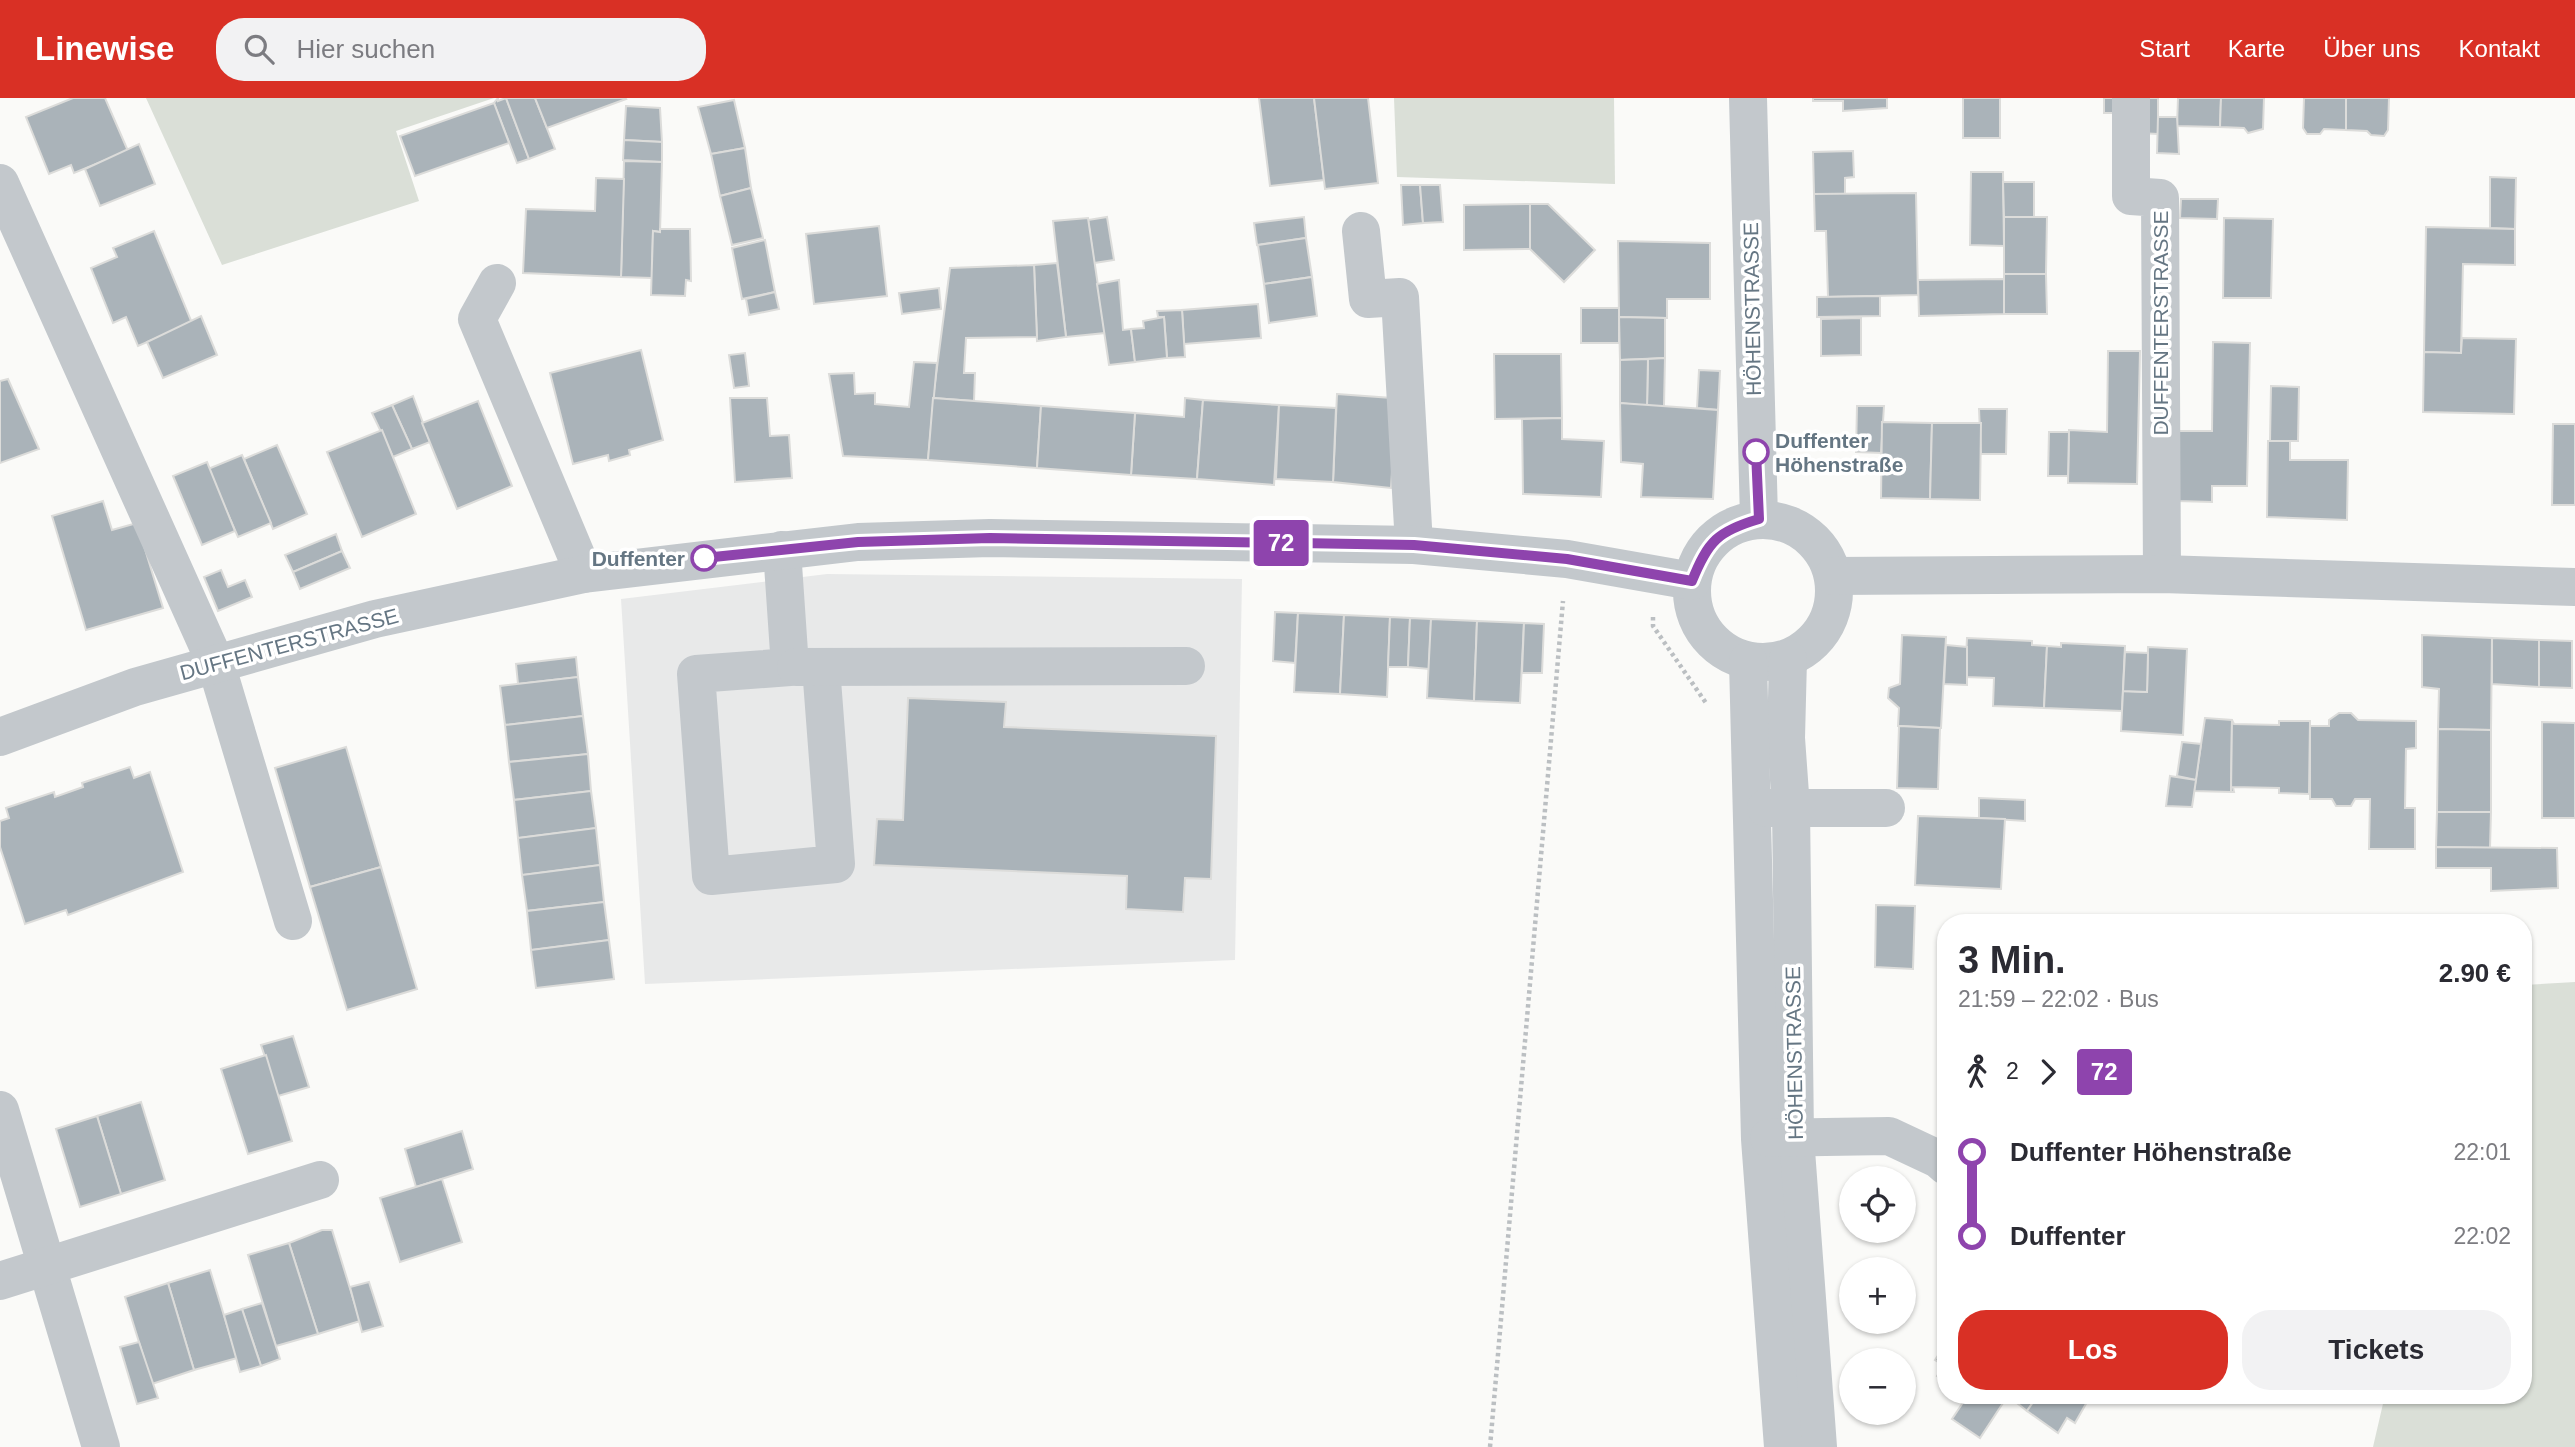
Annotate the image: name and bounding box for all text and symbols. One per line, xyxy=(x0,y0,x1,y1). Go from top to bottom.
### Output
search box xyxy=(216,18,706,81)
text: Linewise xyxy=(35,30,174,67)
icon: search xyxy=(240,30,278,68)
text: Hier suchen xyxy=(296,34,435,64)
text: Start xyxy=(2139,35,2190,62)
text: Karte xyxy=(2228,35,2285,62)
text: Über uns xyxy=(2323,35,2421,62)
text: Kontakt xyxy=(2459,35,2540,62)
street label: DUFFENTERSTRASSE xyxy=(2149,210,2172,436)
street label: HÖHENSTRASSE xyxy=(1739,222,1765,396)
place label: Duffenter Höhenstraße xyxy=(1775,429,1903,476)
marker: Duffenter Höhenstraße xyxy=(1743,439,1769,465)
line badge: 72 xyxy=(1250,520,1312,566)
text: 72 xyxy=(1268,529,1294,556)
marker: Duffenter xyxy=(691,545,717,571)
place label: Duffenter xyxy=(592,547,685,570)
street label: DUFFENTERSTRASSE xyxy=(177,604,401,684)
text: 3 Min. xyxy=(1958,939,2066,981)
text: 2.90 € xyxy=(2439,958,2511,988)
street label: HÖHENSTRASSE xyxy=(1781,966,1807,1140)
text: 21:59 – 22:02 · Bus xyxy=(1958,986,2159,1012)
icon: walk xyxy=(1958,1053,1996,1091)
icon: forward xyxy=(2029,1053,2067,1091)
text: 2 xyxy=(2006,1058,2019,1084)
text: 72 xyxy=(2091,1058,2118,1085)
text: Duffenter Höhenstraße xyxy=(2010,1137,2292,1167)
text: 22:01 xyxy=(2453,1139,2511,1165)
map controls xyxy=(1839,1166,1916,1425)
button: locate xyxy=(1839,1166,1916,1243)
text: Duffenter xyxy=(2010,1221,2126,1251)
text: 22:02 xyxy=(2453,1223,2511,1249)
button: + xyxy=(1839,1257,1916,1334)
button: Los xyxy=(1958,1310,2228,1390)
button: Tickets xyxy=(2242,1310,2511,1390)
button: − xyxy=(1839,1348,1916,1425)

